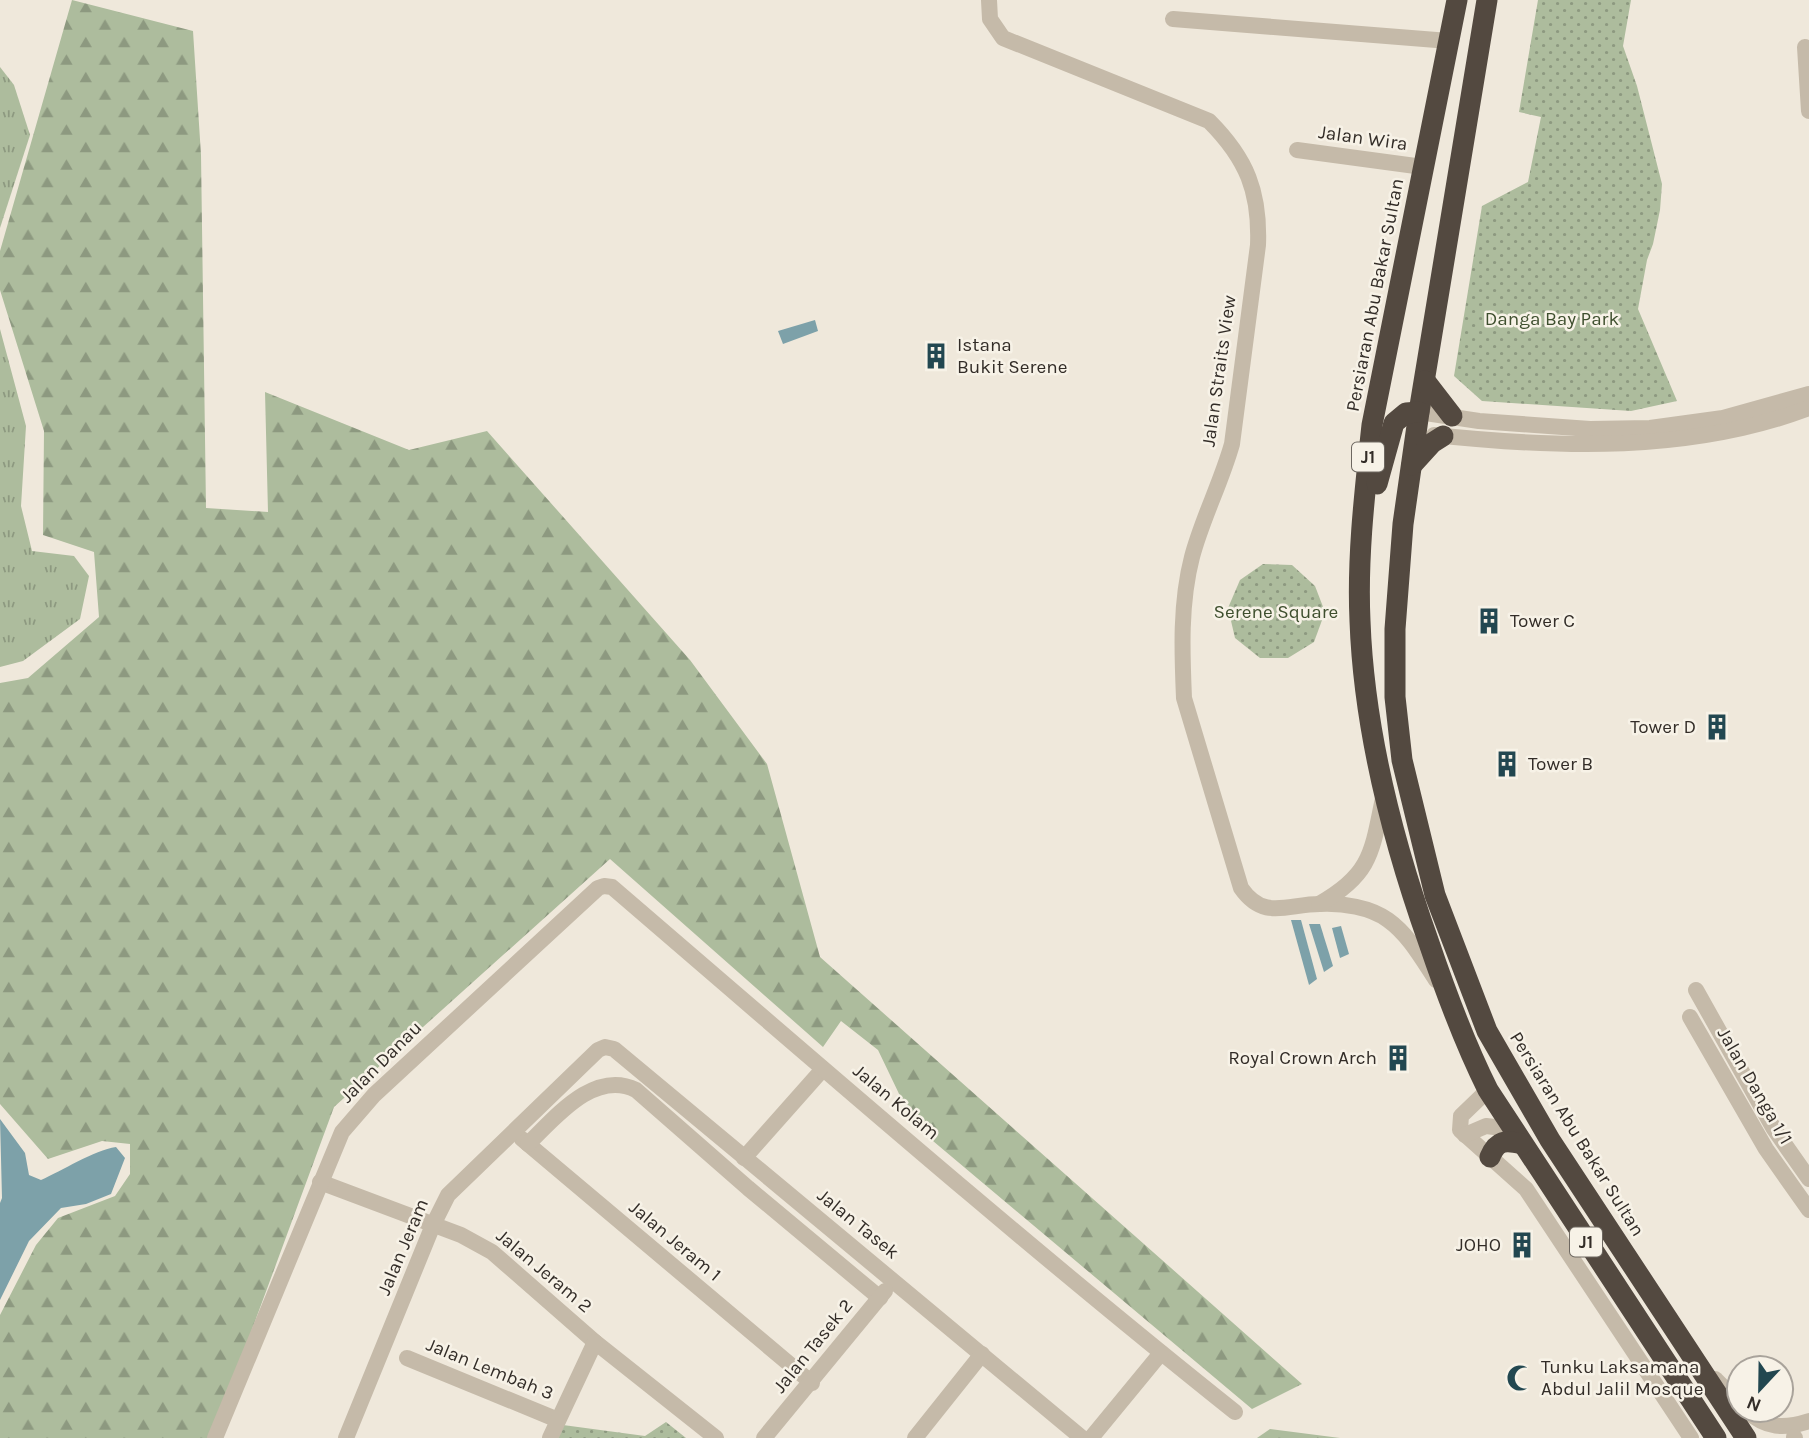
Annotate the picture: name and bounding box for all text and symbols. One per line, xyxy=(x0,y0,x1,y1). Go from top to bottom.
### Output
street label: Jalan Wira xyxy=(1317,121,1409,155)
street label: Persiaran Abu Bakar Sultan xyxy=(1342,177,1408,413)
street label: Jalan Straits View xyxy=(1197,293,1241,448)
park label: Danga Bay Park xyxy=(1485,308,1619,330)
place label: Istana Bukit Serene xyxy=(957,334,1067,378)
building icon: Istana Bukit Serene xyxy=(921,341,951,371)
road number: J1 xyxy=(1352,443,1384,472)
park label: Serene Square xyxy=(1214,601,1338,623)
building icon: Tower C xyxy=(1474,606,1504,636)
place label: Tower C xyxy=(1510,610,1575,632)
building icon: Tower D xyxy=(1702,712,1732,742)
place label: Tower D xyxy=(1630,716,1696,738)
building icon: Tower B xyxy=(1492,749,1522,779)
place label: Tower B xyxy=(1528,753,1593,775)
street label: Jalan Danau xyxy=(336,1017,426,1107)
street label: Jalan Danga 1/1 xyxy=(1713,1024,1797,1148)
street label: Persiaran Abu Bakar Sultan xyxy=(1505,1028,1649,1240)
building icon: Royal Crown Arch xyxy=(1383,1043,1413,1073)
place label: Royal Crown Arch xyxy=(1228,1047,1377,1069)
street label: Jalan Kolam xyxy=(849,1060,943,1144)
street label: Jalan Tasek xyxy=(813,1184,903,1264)
street label: Jalan Jeram xyxy=(373,1196,433,1298)
street label: Jalan Jeram 1 xyxy=(625,1196,725,1286)
street label: Jalan Jeram 2 xyxy=(492,1225,596,1317)
road number: J1 xyxy=(1570,1227,1602,1256)
building icon: JOHO xyxy=(1507,1230,1537,1260)
place label: JOHO xyxy=(1456,1234,1501,1256)
street label: Jalan Tasek 2 xyxy=(769,1295,857,1397)
street label: Jalan Lembah 3 xyxy=(423,1333,557,1405)
north arrow xyxy=(1725,1354,1795,1424)
place label: Tunku Laksamana Abdul Jalil Mosque xyxy=(1541,1356,1704,1400)
mosque icon: Tunku Laksamana Abdul Jalil Mosque xyxy=(1505,1363,1535,1393)
text: N xyxy=(1744,1391,1764,1417)

